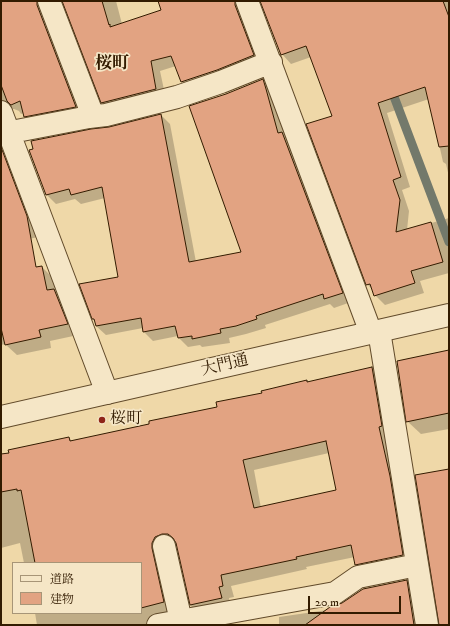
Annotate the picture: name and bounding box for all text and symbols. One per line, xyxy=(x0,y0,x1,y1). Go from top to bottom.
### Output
district label: 桜町 xyxy=(95,54,129,74)
street label: 大門通 xyxy=(199,351,251,381)
place label: 桜町 xyxy=(110,410,142,430)
marker: 桜町 xyxy=(97,415,107,425)
legend xyxy=(12,562,142,614)
text: 道路 xyxy=(50,572,74,587)
scale bar xyxy=(310,588,403,614)
text: 建物 xyxy=(50,592,74,607)
text: 20 m xyxy=(315,595,339,610)

